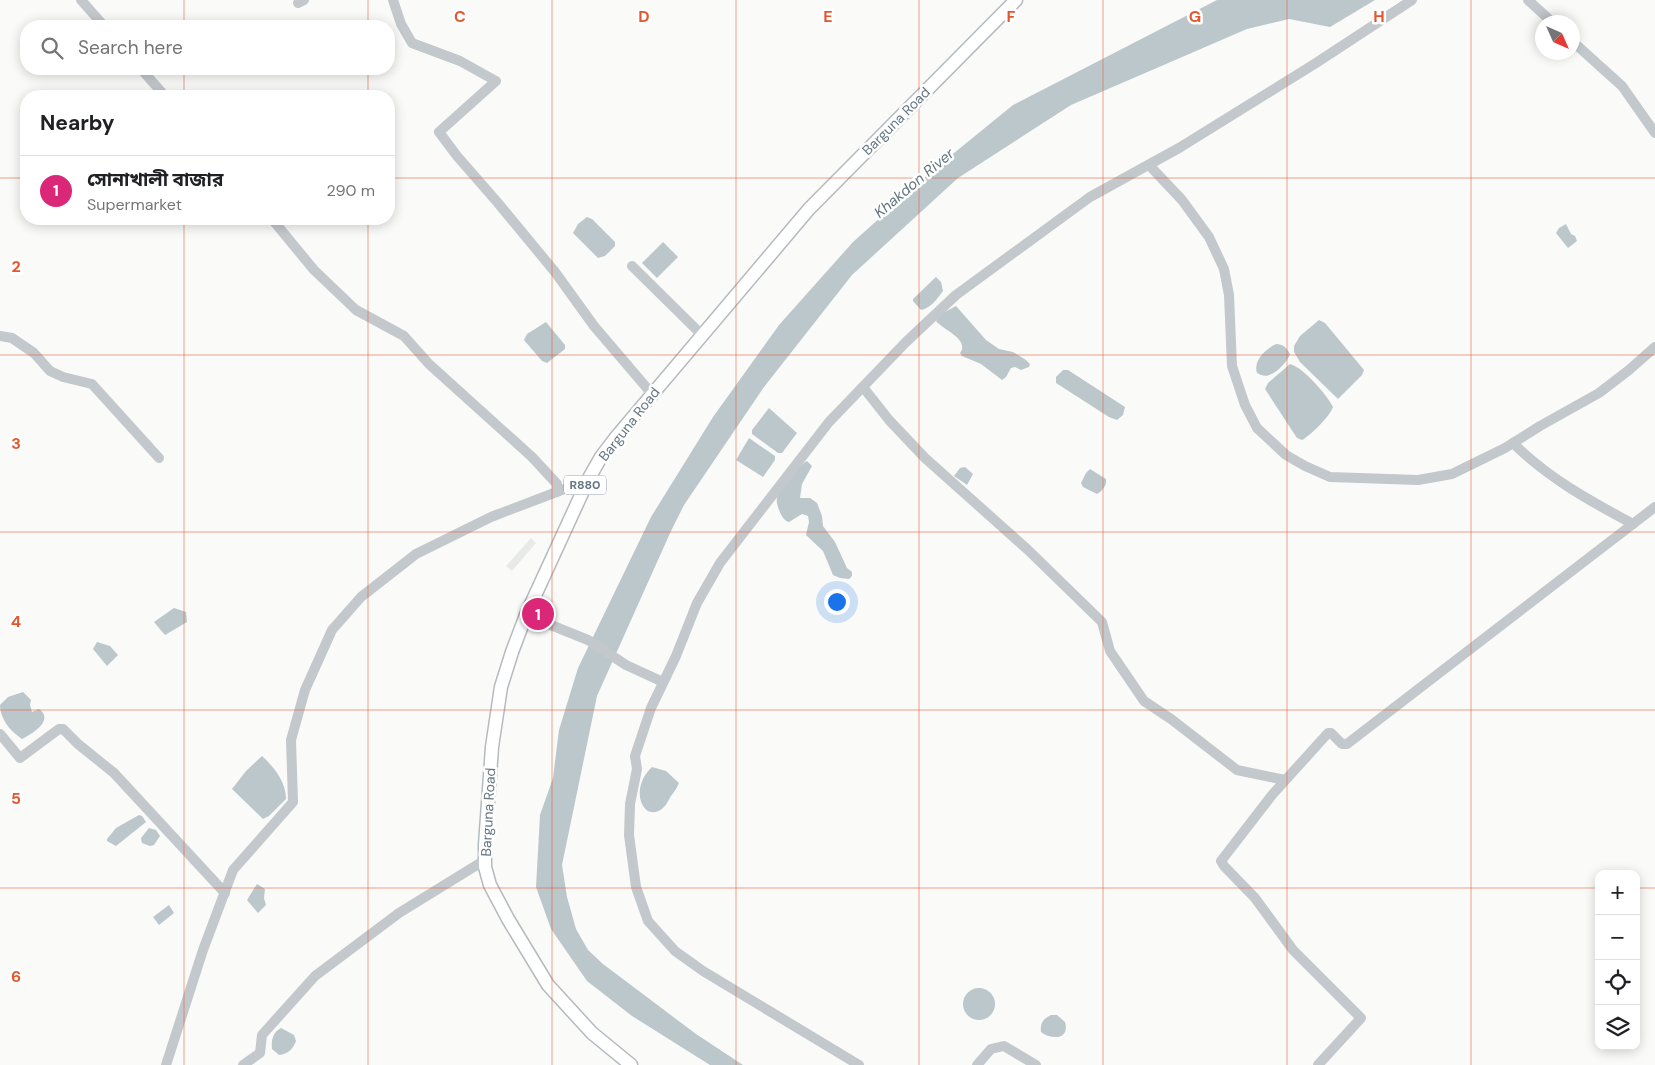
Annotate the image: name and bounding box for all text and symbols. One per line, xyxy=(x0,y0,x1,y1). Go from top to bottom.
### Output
text: C xyxy=(454,6,466,27)
text: D xyxy=(638,6,650,27)
text: E xyxy=(823,6,833,27)
text: F xyxy=(1007,6,1016,27)
text: G xyxy=(1189,6,1201,27)
text: H xyxy=(1373,6,1385,27)
north arrow xyxy=(1535,15,1580,60)
search box xyxy=(20,20,395,75)
icon: search xyxy=(38,34,66,62)
text: Search here xyxy=(78,35,183,60)
street label: Barguna Road xyxy=(858,83,934,159)
text: Nearby xyxy=(40,109,114,137)
water label: Khakdon River xyxy=(870,143,959,222)
text: সোনাখালী বাজার xyxy=(87,167,223,192)
text: 1 xyxy=(53,180,59,201)
text: 290 m xyxy=(326,180,375,201)
text: Supermarket xyxy=(87,194,182,215)
text: 2 xyxy=(11,256,21,277)
street label: Barguna Road xyxy=(595,383,663,465)
text: 3 xyxy=(11,433,21,454)
road number: R880 xyxy=(564,476,606,494)
your location xyxy=(824,589,850,615)
pin: 1 xyxy=(522,595,554,633)
text: 4 xyxy=(11,611,21,632)
street label: Barguna Road xyxy=(477,767,499,857)
text: 5 xyxy=(11,788,21,809)
map controls xyxy=(1595,870,1640,1050)
button: + xyxy=(1595,870,1640,915)
button: − xyxy=(1595,915,1640,960)
button: locate xyxy=(1595,960,1640,1005)
text: 6 xyxy=(11,966,21,987)
button: layers xyxy=(1595,1005,1640,1050)

